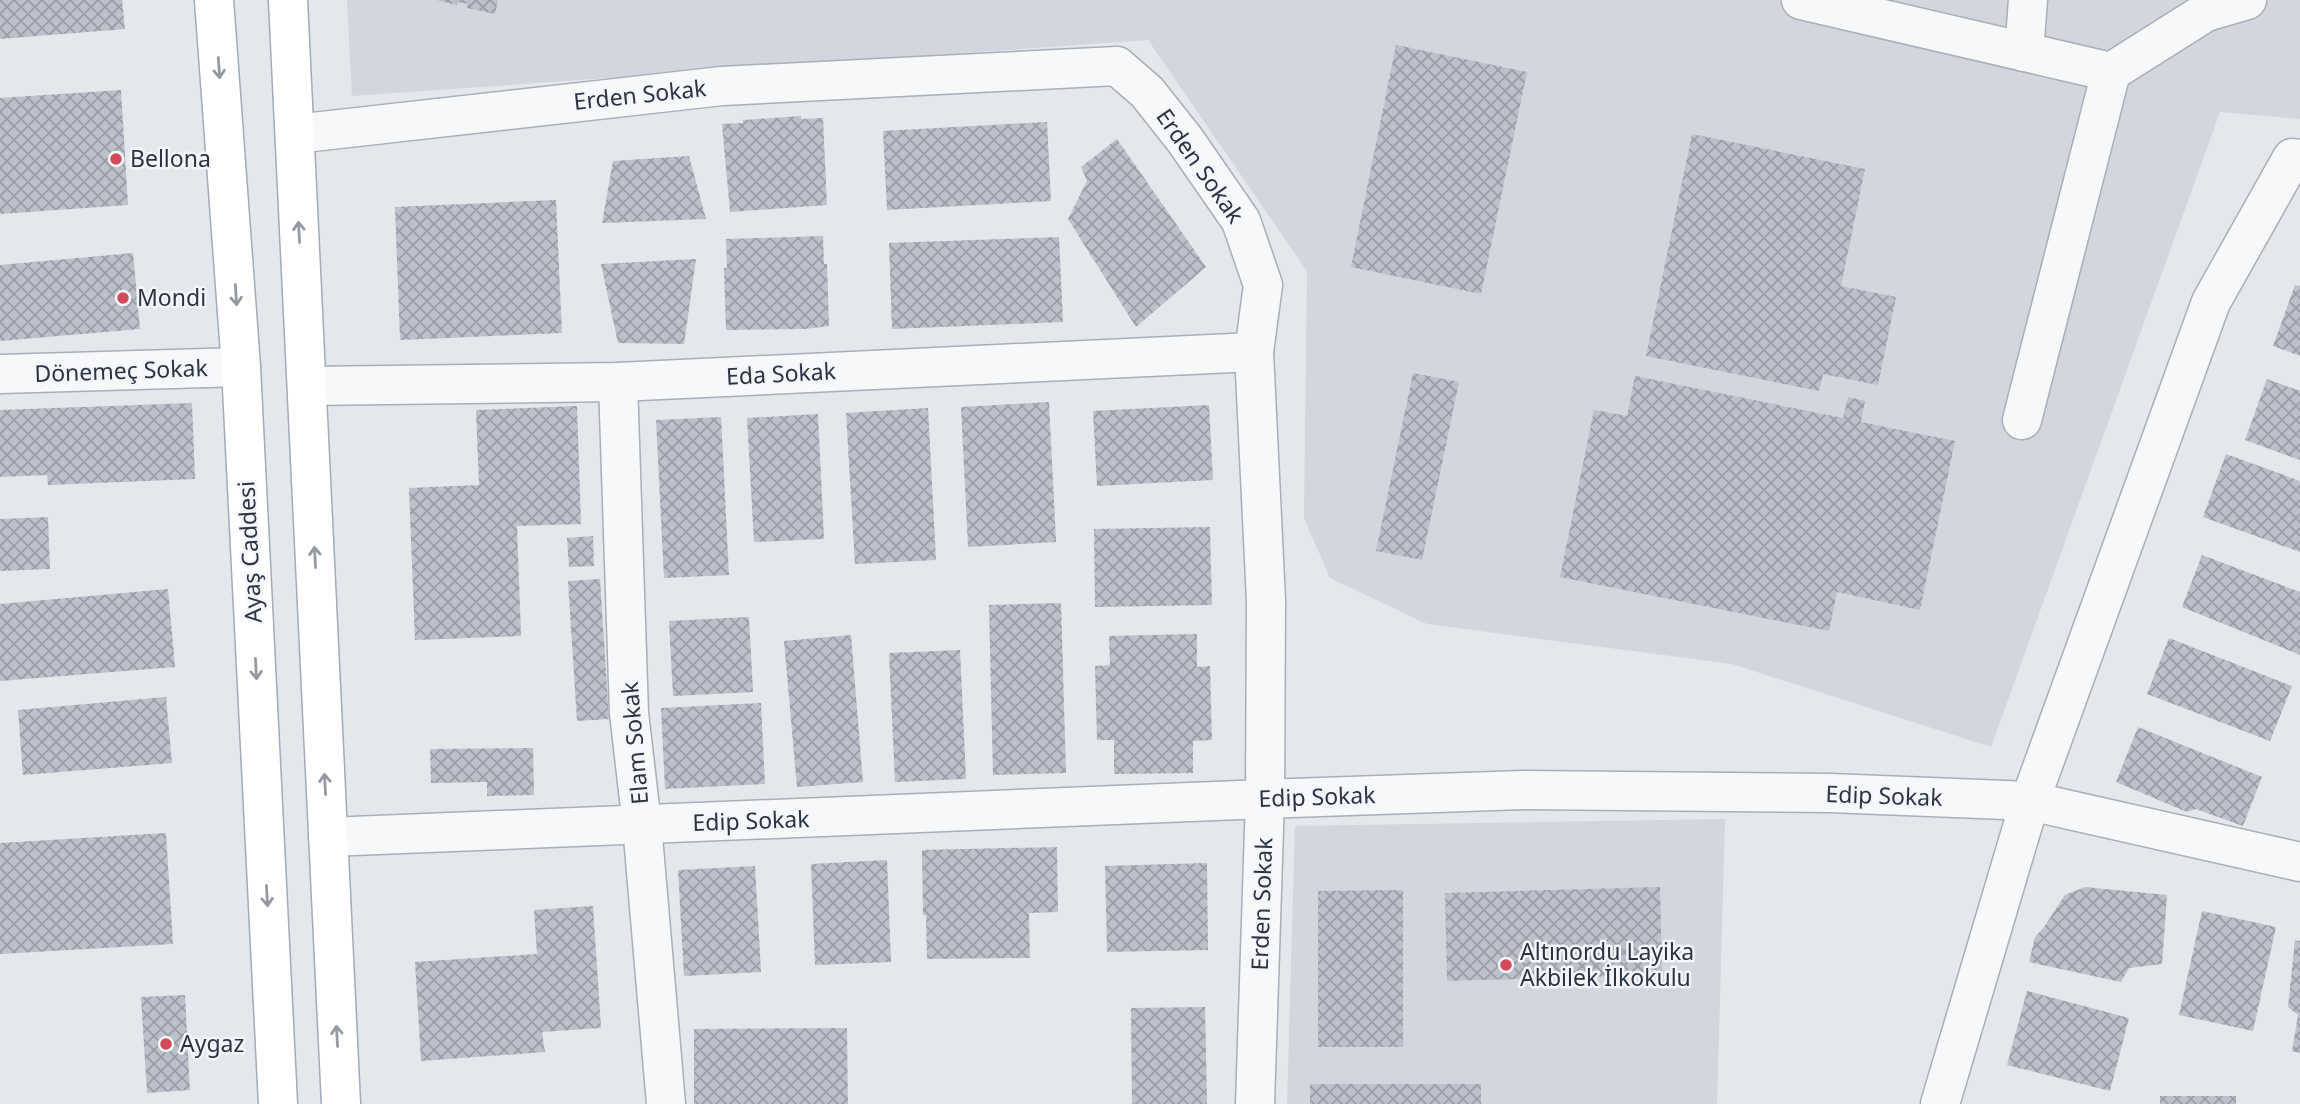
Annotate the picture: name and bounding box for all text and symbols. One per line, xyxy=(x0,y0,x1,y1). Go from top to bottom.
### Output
one-way arrow xyxy=(213,56,226,79)
street label: Erden Sokak xyxy=(572,71,708,117)
street label: Erden Sokak xyxy=(1150,102,1253,230)
place label: Bellona xyxy=(130,142,211,174)
marker: Bellona xyxy=(108,151,124,167)
one-way arrow xyxy=(293,220,306,243)
place label: Mondi xyxy=(137,281,206,313)
one-way arrow xyxy=(230,283,243,306)
marker: Mondi xyxy=(115,290,131,306)
street label: Dönemeç Sokak xyxy=(34,351,209,389)
street label: Eda Sokak xyxy=(725,354,837,392)
street label: Ayaş Caddesi xyxy=(229,480,269,624)
one-way arrow xyxy=(308,546,321,569)
one-way arrow xyxy=(250,657,263,680)
street label: Elam Sokak xyxy=(613,680,655,806)
one-way arrow xyxy=(319,773,332,796)
street label: Edip Sokak xyxy=(1825,777,1944,813)
street label: Edip Sokak xyxy=(1258,778,1377,814)
street label: Edip Sokak xyxy=(692,802,811,838)
street label: Erden Sokak xyxy=(1243,836,1279,971)
one-way arrow xyxy=(261,884,274,907)
place label: Altınordu Layika Akbilek İlkokulu xyxy=(1520,935,1694,993)
marker: Altınordu Layika Akbilek İlkokulu xyxy=(1498,957,1514,973)
one-way arrow xyxy=(331,1025,344,1048)
place label: Aygaz xyxy=(180,1027,244,1059)
marker: Aygaz xyxy=(158,1036,174,1052)

